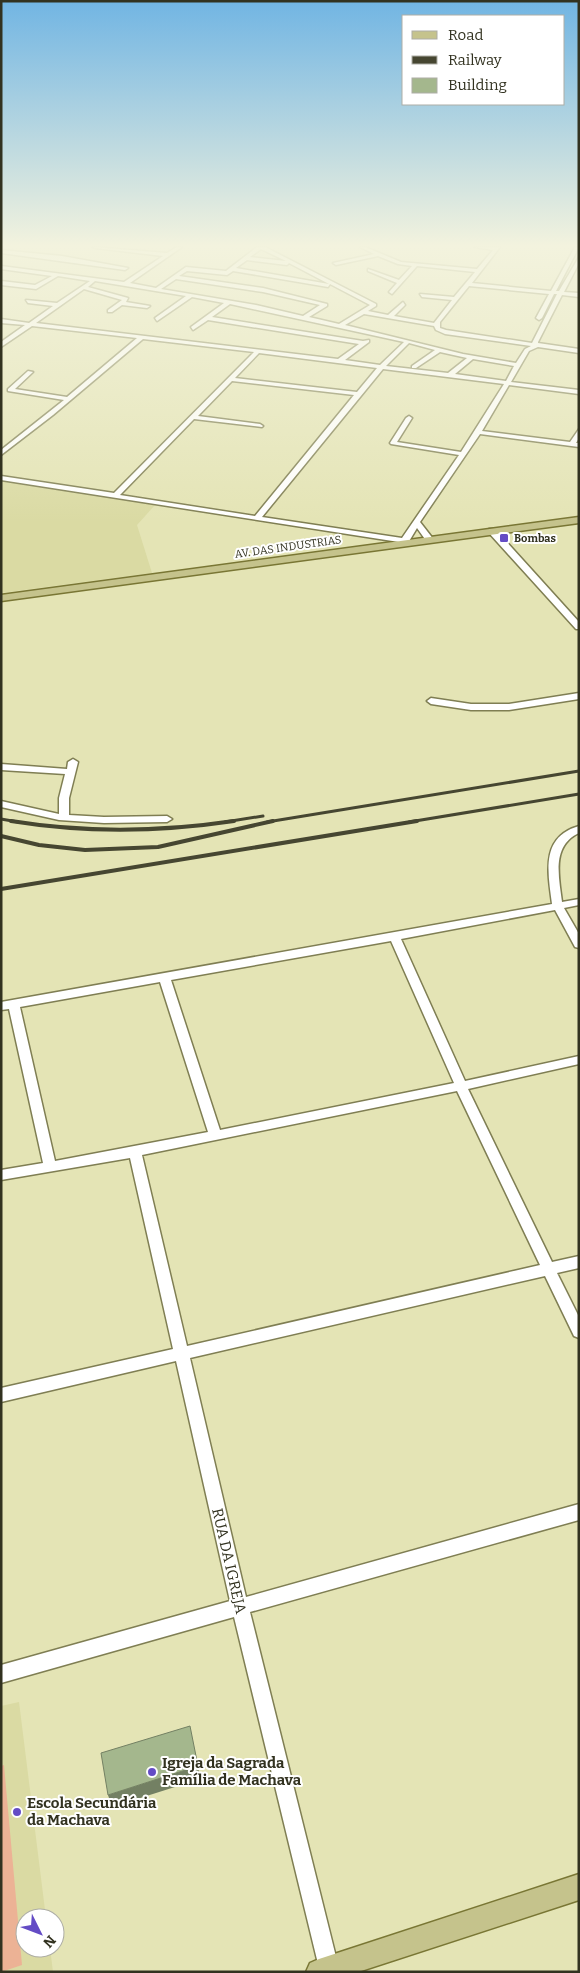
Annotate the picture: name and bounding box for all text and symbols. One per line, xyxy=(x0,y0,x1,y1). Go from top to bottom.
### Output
legend xyxy=(402,15,565,105)
text: Road xyxy=(448,26,483,44)
text: Railway xyxy=(448,51,502,69)
text: Building xyxy=(448,76,507,94)
marker: Bombas xyxy=(498,532,510,544)
place label: Bombas xyxy=(514,532,557,545)
street label: AV. DAS INDUSTRIAS xyxy=(234,533,342,561)
street label: RUA DA IGREJA xyxy=(208,1506,250,1616)
place label: Igreja da Sagrada Família de Machava xyxy=(162,1754,302,1789)
marker: Igreja da Sagrada Família de Machava xyxy=(146,1766,158,1778)
place label: Escola Secundária da Machava xyxy=(27,1794,157,1829)
marker: Escola Secundária da Machava xyxy=(11,1806,23,1818)
north arrow xyxy=(15,1908,65,1958)
text: N xyxy=(39,1932,59,1951)

